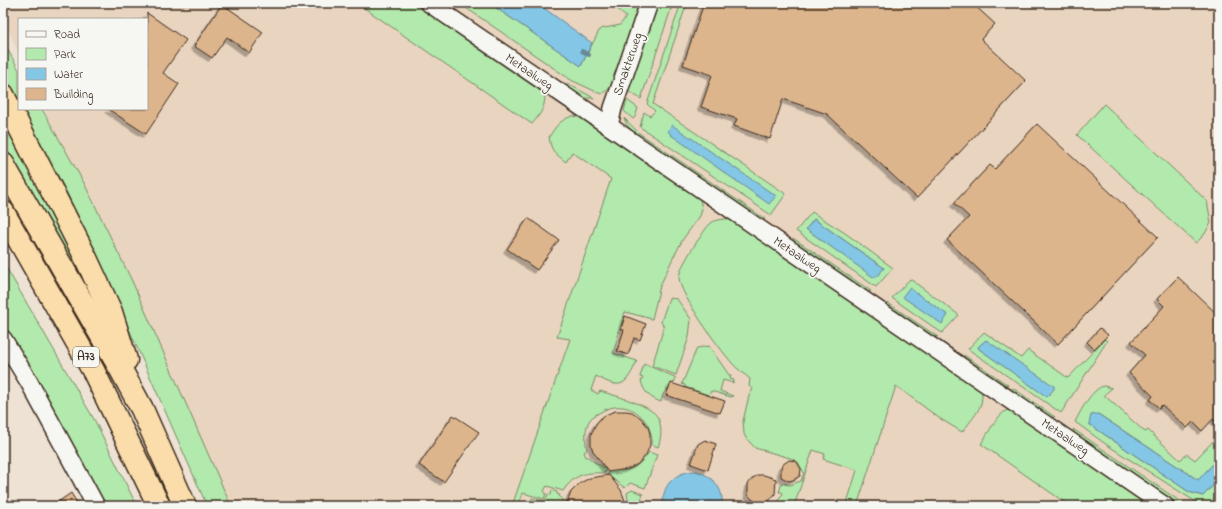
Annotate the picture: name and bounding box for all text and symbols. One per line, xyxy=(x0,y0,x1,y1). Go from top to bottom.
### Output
legend xyxy=(18,18,148,110)
text: Road xyxy=(54,26,80,44)
street label: Smakterweg xyxy=(608,30,649,98)
text: Park xyxy=(54,46,76,64)
street label: Metaalweg xyxy=(501,49,557,96)
text: Water xyxy=(54,66,83,84)
text: Building xyxy=(53,86,93,105)
street label: Metaalweg xyxy=(769,232,825,279)
road number: A73 xyxy=(73,347,99,367)
street label: Metaalweg xyxy=(1037,414,1093,461)

